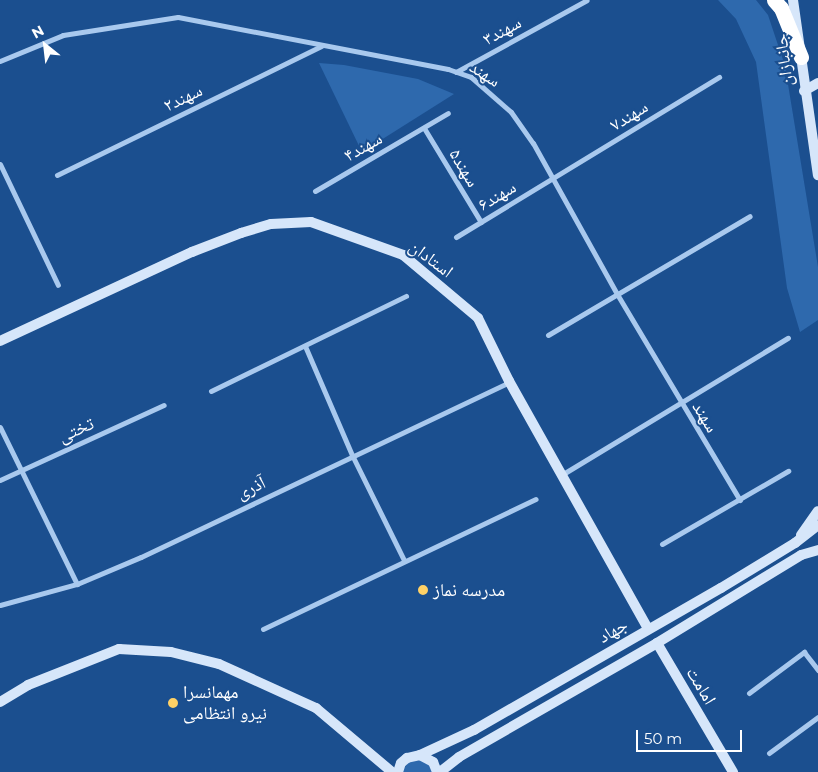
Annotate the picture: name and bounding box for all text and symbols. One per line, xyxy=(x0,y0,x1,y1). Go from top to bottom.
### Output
street label: سهند۳ xyxy=(479,12,525,50)
north arrow xyxy=(20,20,70,70)
text: N xyxy=(28,21,47,42)
street label: جانبازان xyxy=(770,33,798,87)
street label: سهند xyxy=(465,56,505,92)
street label: سهند۲ xyxy=(160,79,206,117)
street label: سهند۷ xyxy=(606,96,652,136)
street label: سهند۴ xyxy=(340,128,386,166)
street label: سهند۵ xyxy=(444,145,484,191)
street label: سهند۶ xyxy=(474,176,520,216)
street label: استادان xyxy=(405,235,457,283)
street label: سهند xyxy=(687,398,723,436)
street label: تختی xyxy=(55,413,97,447)
street label: آذری xyxy=(233,472,269,504)
place label: مدرسه نماز xyxy=(433,579,505,601)
marker: مدرسه نماز xyxy=(417,584,429,596)
street label: جهاد xyxy=(594,614,632,648)
street label: امامت xyxy=(681,663,721,709)
place label: مهمانسرا نیرو انتظامی xyxy=(183,682,267,724)
marker: مهمانسرا نیرو انتظامی xyxy=(167,697,179,709)
scale bar xyxy=(638,720,744,752)
text: 50 m xyxy=(644,729,682,748)

